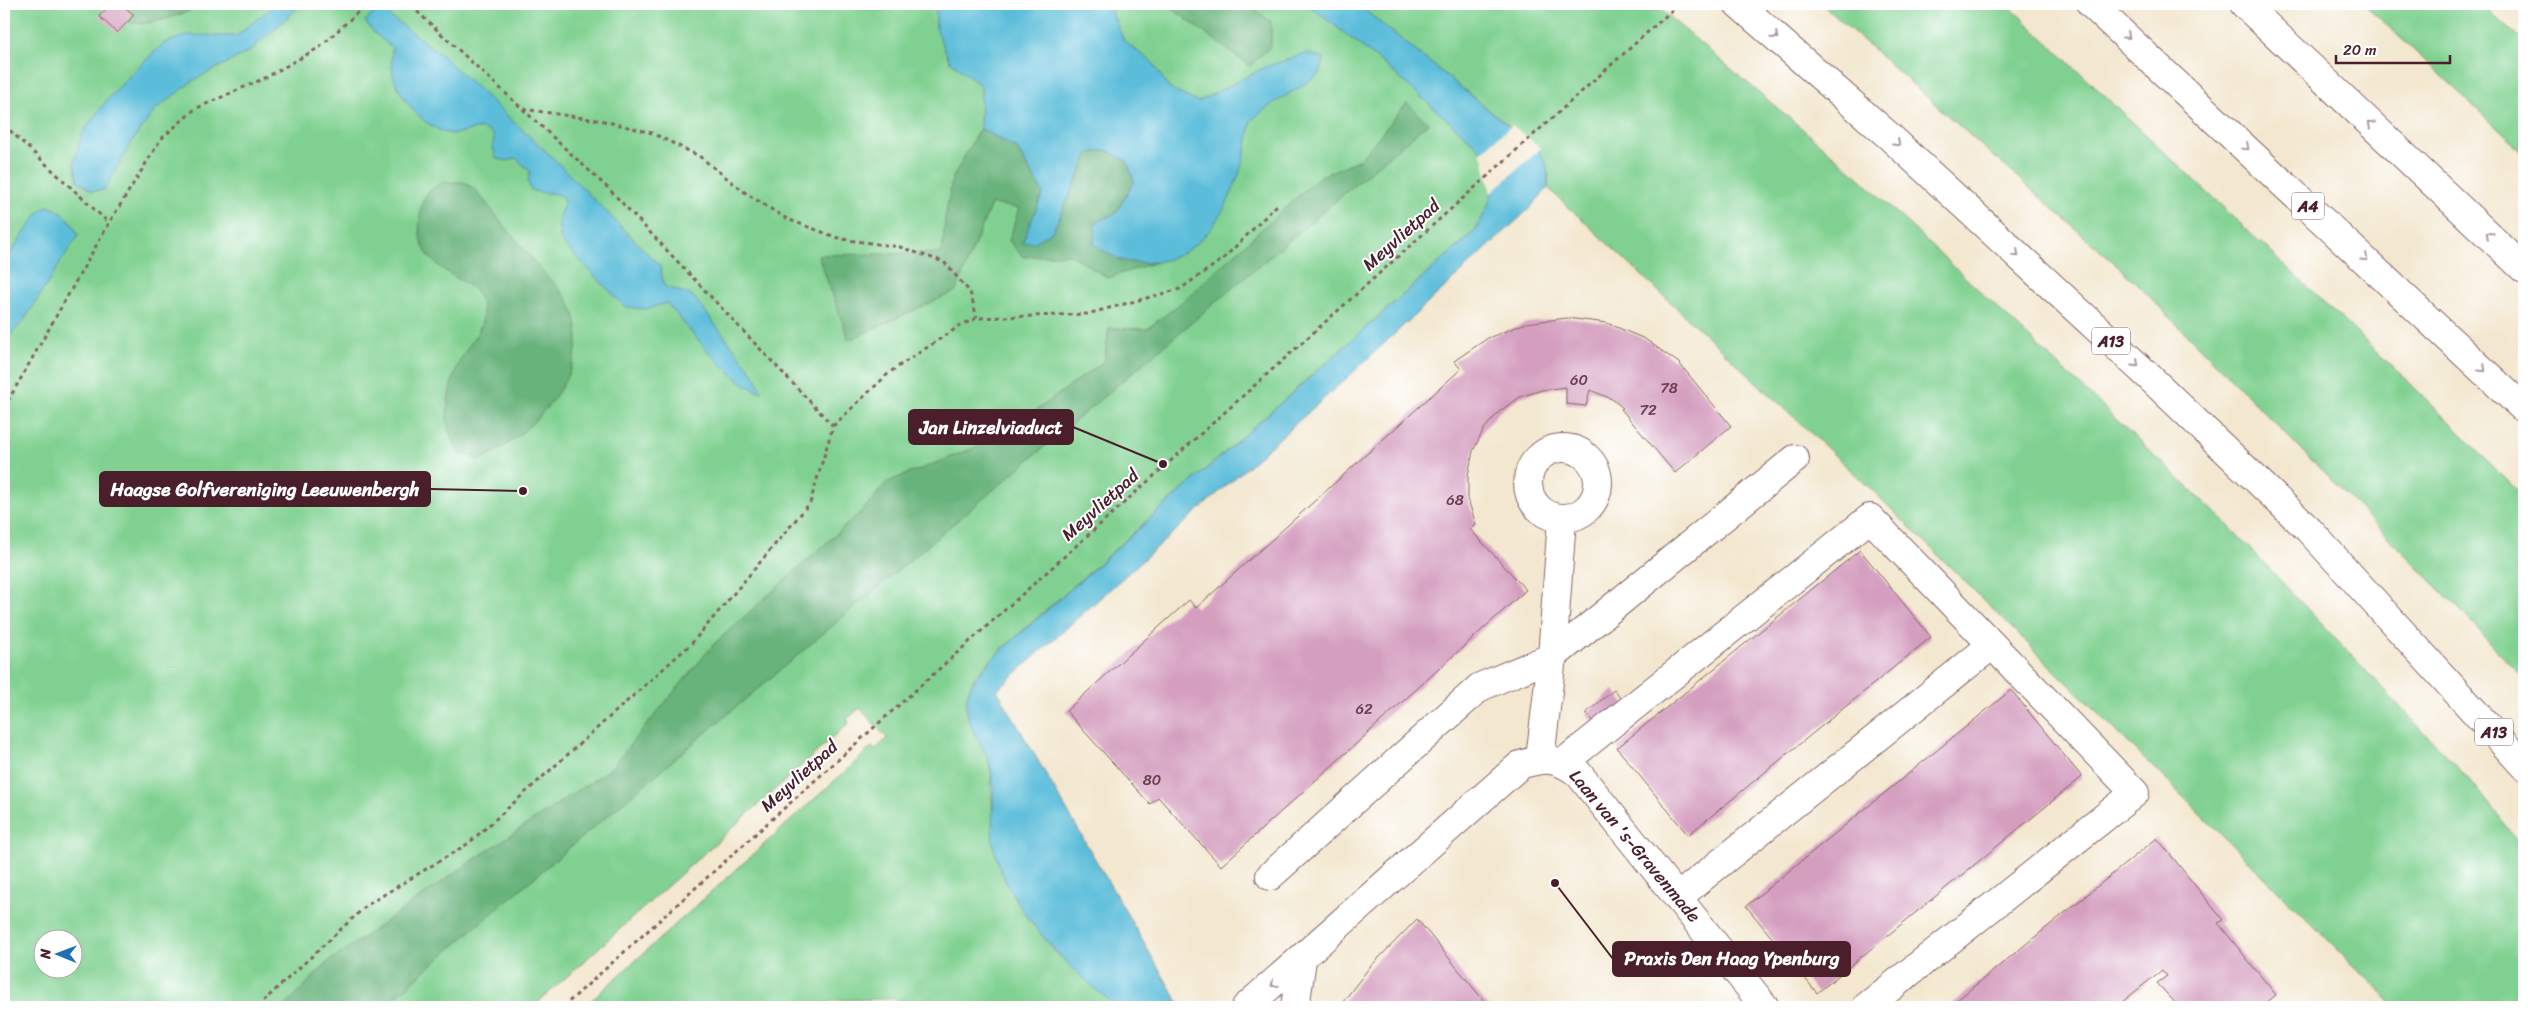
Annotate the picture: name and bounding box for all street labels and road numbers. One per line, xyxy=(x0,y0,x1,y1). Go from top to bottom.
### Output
street label: Meyvlietpad xyxy=(1355,190,1449,279)
road number: A4 xyxy=(2292,192,2324,220)
road number: A13 xyxy=(2092,328,2130,354)
street label: Meyvlietpad xyxy=(1054,460,1148,549)
road number: A13 xyxy=(2475,719,2513,746)
street label: Meyvlietpad xyxy=(753,731,847,820)
street label: Laan van 's-Gravenmade xyxy=(1561,762,1709,930)

